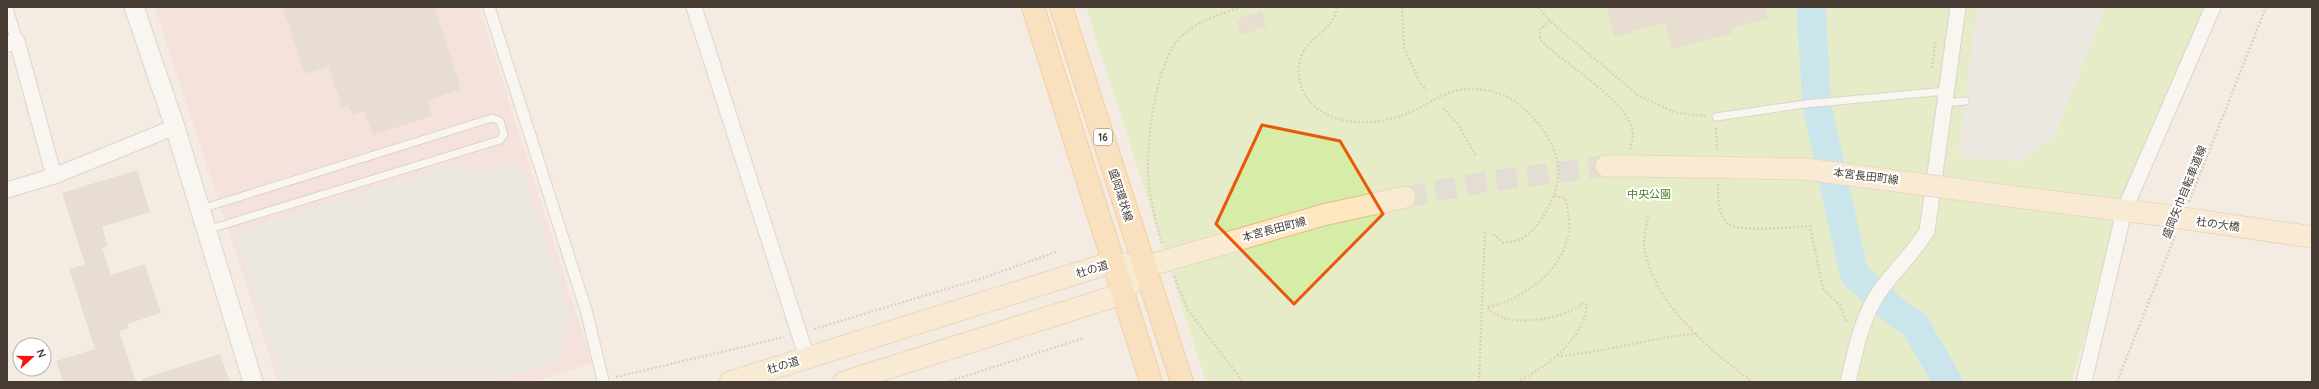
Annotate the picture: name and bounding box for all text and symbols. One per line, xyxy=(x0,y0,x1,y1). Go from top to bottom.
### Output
road number: 16 xyxy=(1094,129,1112,145)
street label: 盛岡矢巾自転車道線 xyxy=(2159,143,2209,241)
street label: 本宮長田町線 xyxy=(1832,165,1900,187)
street label: 盛岡環状線 xyxy=(1106,167,1136,223)
park label: 中央公園 xyxy=(1627,187,1671,201)
street label: 本宮長田町線 xyxy=(1240,214,1308,244)
street label: 杜の大橋 xyxy=(2195,214,2241,234)
street label: 杜の道 xyxy=(1074,257,1110,281)
north arrow xyxy=(12,337,52,377)
text: N xyxy=(33,347,49,360)
street label: 杜の道 xyxy=(765,353,801,377)

